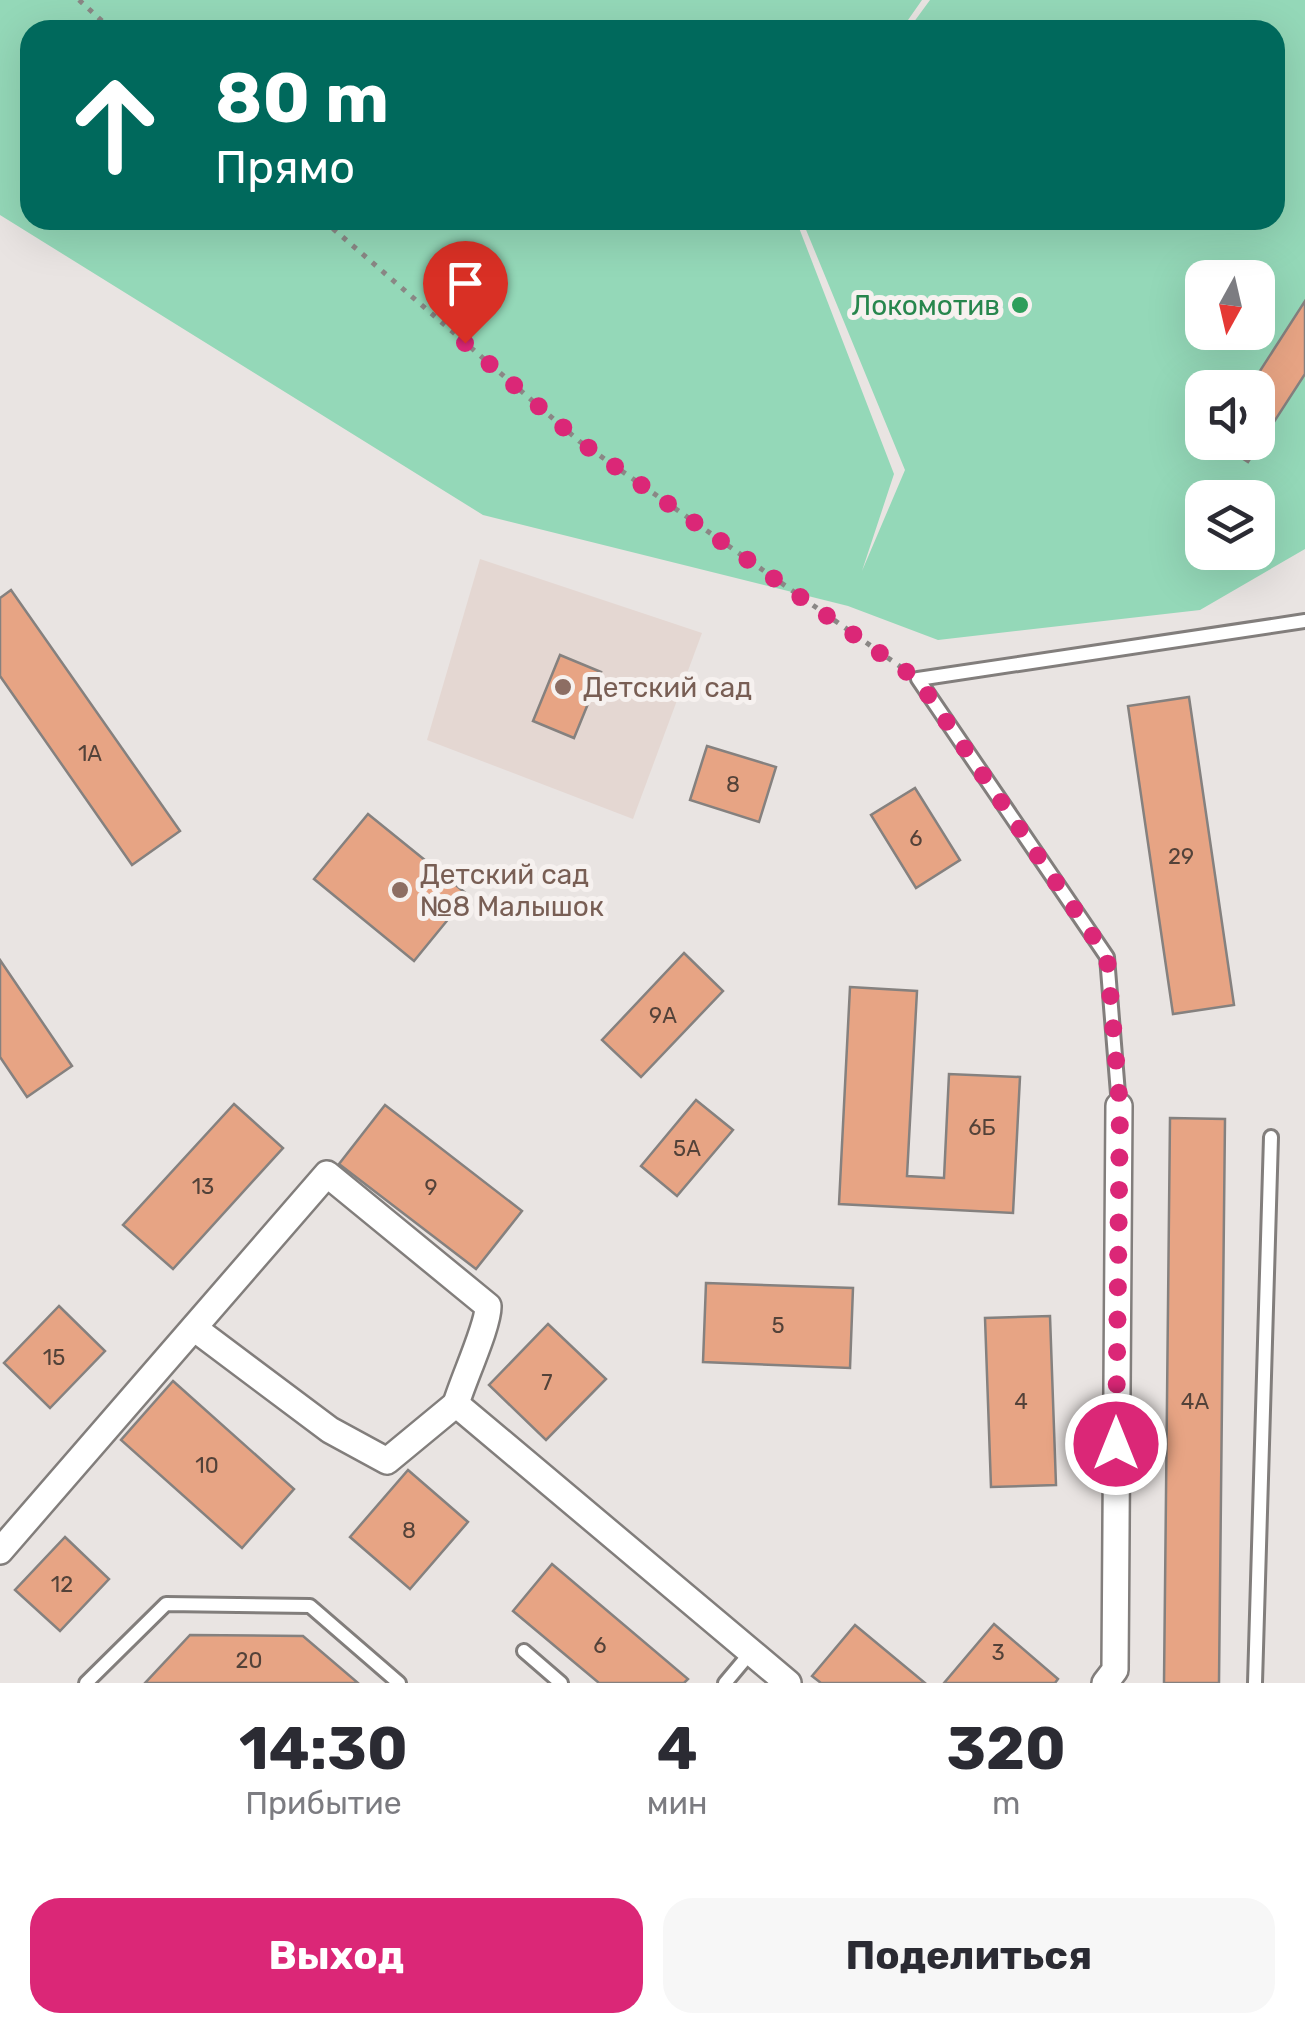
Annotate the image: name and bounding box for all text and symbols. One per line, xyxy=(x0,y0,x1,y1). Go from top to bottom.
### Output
text: 80 m xyxy=(215,57,389,140)
icon: ahead xyxy=(50,60,180,190)
text: Прямо xyxy=(215,141,355,194)
pin xyxy=(423,241,508,344)
icon: arrive xyxy=(438,256,493,311)
north arrow xyxy=(1185,260,1275,350)
map controls xyxy=(1185,260,1275,570)
place label: Локомотив xyxy=(852,289,1000,322)
marker: Локомотив xyxy=(1009,294,1031,316)
button: sound xyxy=(1185,370,1275,460)
button: layers xyxy=(1185,480,1275,570)
place label: Детский сад xyxy=(583,671,752,704)
marker: Детский сад xyxy=(552,676,574,698)
house number: 1А xyxy=(78,740,102,767)
house number: 8 xyxy=(726,771,740,798)
house number: 6 xyxy=(909,825,923,852)
house number: 29 xyxy=(1168,843,1194,870)
place label: Детский сад №8 Малышок xyxy=(420,858,604,923)
marker: Детский сад №8 Малышок xyxy=(389,879,411,901)
house number: 9А xyxy=(649,1002,677,1029)
house number: 6Б xyxy=(968,1114,996,1141)
house number: 5А xyxy=(673,1135,701,1162)
house number: 13 xyxy=(192,1173,214,1200)
house number: 9 xyxy=(424,1174,438,1201)
house number: 5 xyxy=(771,1312,785,1339)
house number: 15 xyxy=(43,1344,65,1371)
house number: 7 xyxy=(541,1369,553,1396)
house number: 4 xyxy=(1014,1388,1028,1415)
house number: 4А xyxy=(1181,1388,1209,1415)
position arrow xyxy=(1064,1392,1168,1496)
house number: 10 xyxy=(195,1452,219,1479)
house number: 8 xyxy=(402,1517,416,1544)
house number: 12 xyxy=(51,1571,73,1598)
house number: 6 xyxy=(593,1632,607,1659)
house number: 3 xyxy=(991,1639,1005,1666)
house number: 20 xyxy=(236,1647,262,1674)
text: 14:30 xyxy=(239,1713,408,1784)
text: 4 xyxy=(657,1713,698,1784)
text: 320 xyxy=(947,1713,1066,1784)
text: Прибытие xyxy=(245,1784,402,1822)
text: мин xyxy=(647,1784,708,1822)
text: m xyxy=(992,1784,1020,1822)
button: Выход xyxy=(30,1898,643,2013)
button: Поделиться xyxy=(663,1898,1275,2013)

